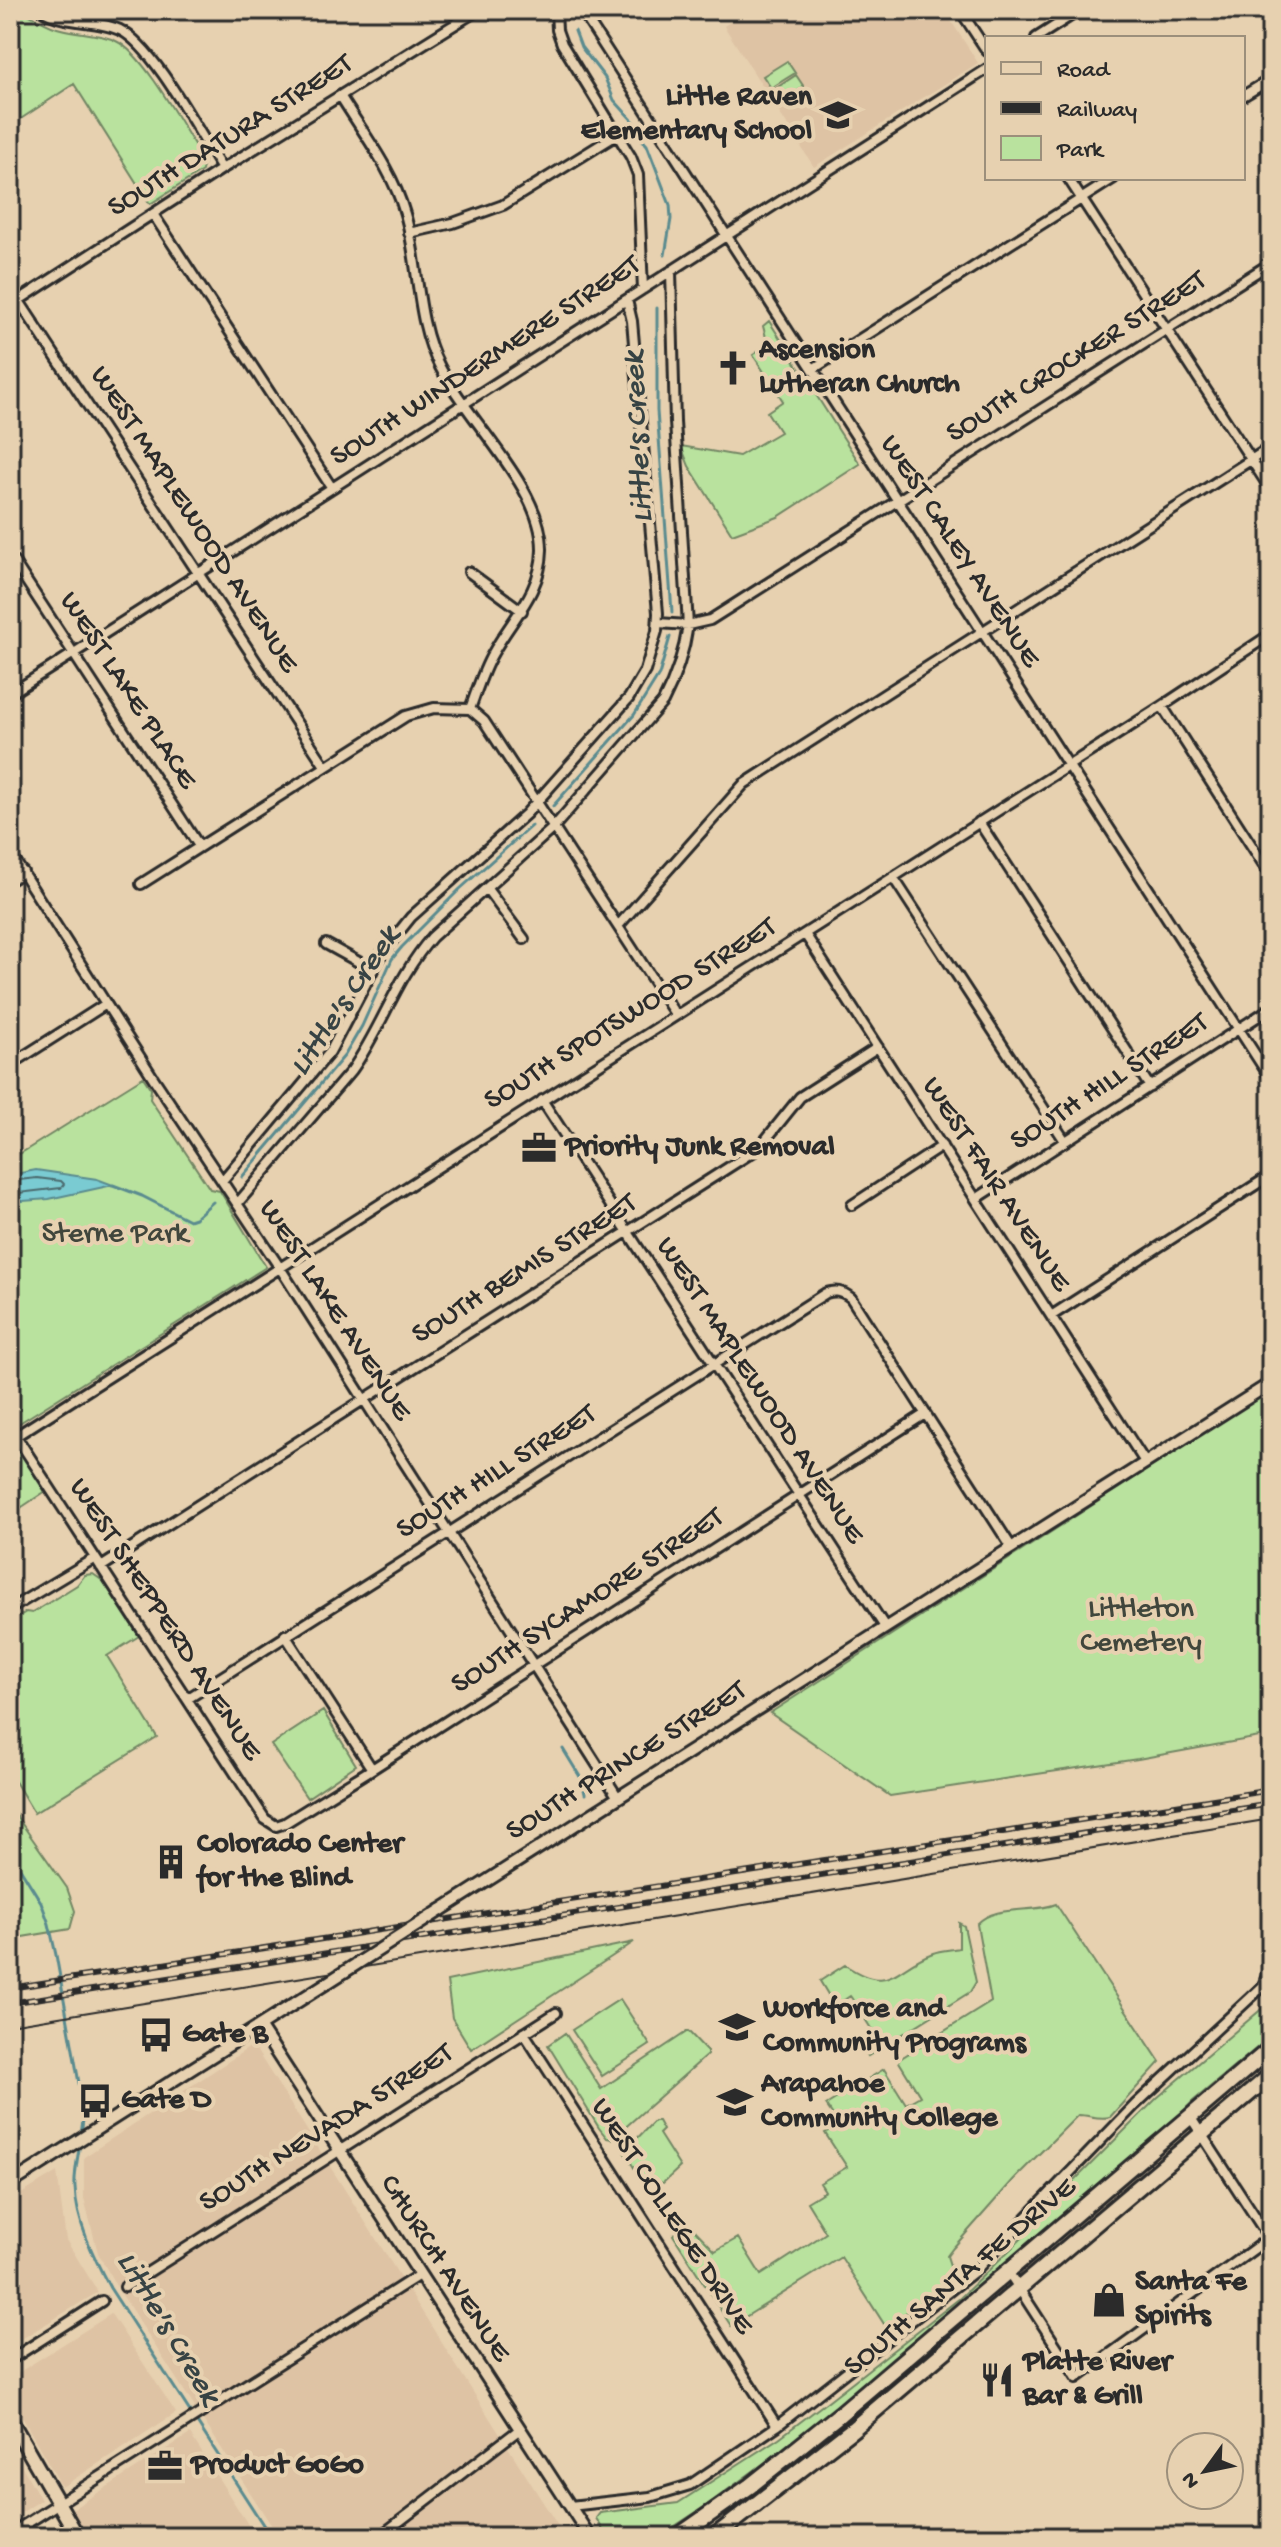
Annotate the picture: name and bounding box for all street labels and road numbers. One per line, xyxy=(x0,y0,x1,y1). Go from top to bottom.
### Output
street label: SOUTH DATURA STREET xyxy=(102,47,361,227)
street label: SOUTH WINDERMERE STREET xyxy=(324,248,649,475)
street label: SOUTH CROCKER STREET xyxy=(941,263,1214,452)
street label: WEST MAPLEWOOD AVENUE xyxy=(81,360,306,681)
street label: WEST CALEY AVENUE xyxy=(871,429,1048,676)
street label: WEST LAKE PLACE xyxy=(50,586,204,797)
street label: SOUTH SPOTSWOOD STREET xyxy=(479,910,785,1119)
street label: SOUTH HILL STREET xyxy=(1005,1005,1217,1160)
street label: WEST FAIR AVENUE xyxy=(913,1071,1078,1300)
street label: SOUTH BEMIS STREET xyxy=(406,1186,645,1353)
street label: WEST LAKE AVENUE xyxy=(249,1194,419,1429)
street label: WEST MAPLEWOOD AVENUE xyxy=(647,1231,872,1552)
street label: SOUTH HILL STREET xyxy=(391,1397,604,1548)
street label: WEST SHEPPERD AVENUE xyxy=(60,1472,269,1769)
street label: SOUTH SYCAMORE STREET xyxy=(445,1500,732,1703)
street label: SOUTH PRINCE STREET xyxy=(501,1673,755,1850)
street label: SOUTH NEVADA STREET xyxy=(194,2036,461,2221)
street label: WEST COLLEGE DRIVE xyxy=(582,2092,761,2343)
street label: CHURCH AVENUE xyxy=(371,2169,518,2370)
street label: SOUTH SANTA FE DRIVE xyxy=(838,2170,1085,2385)

